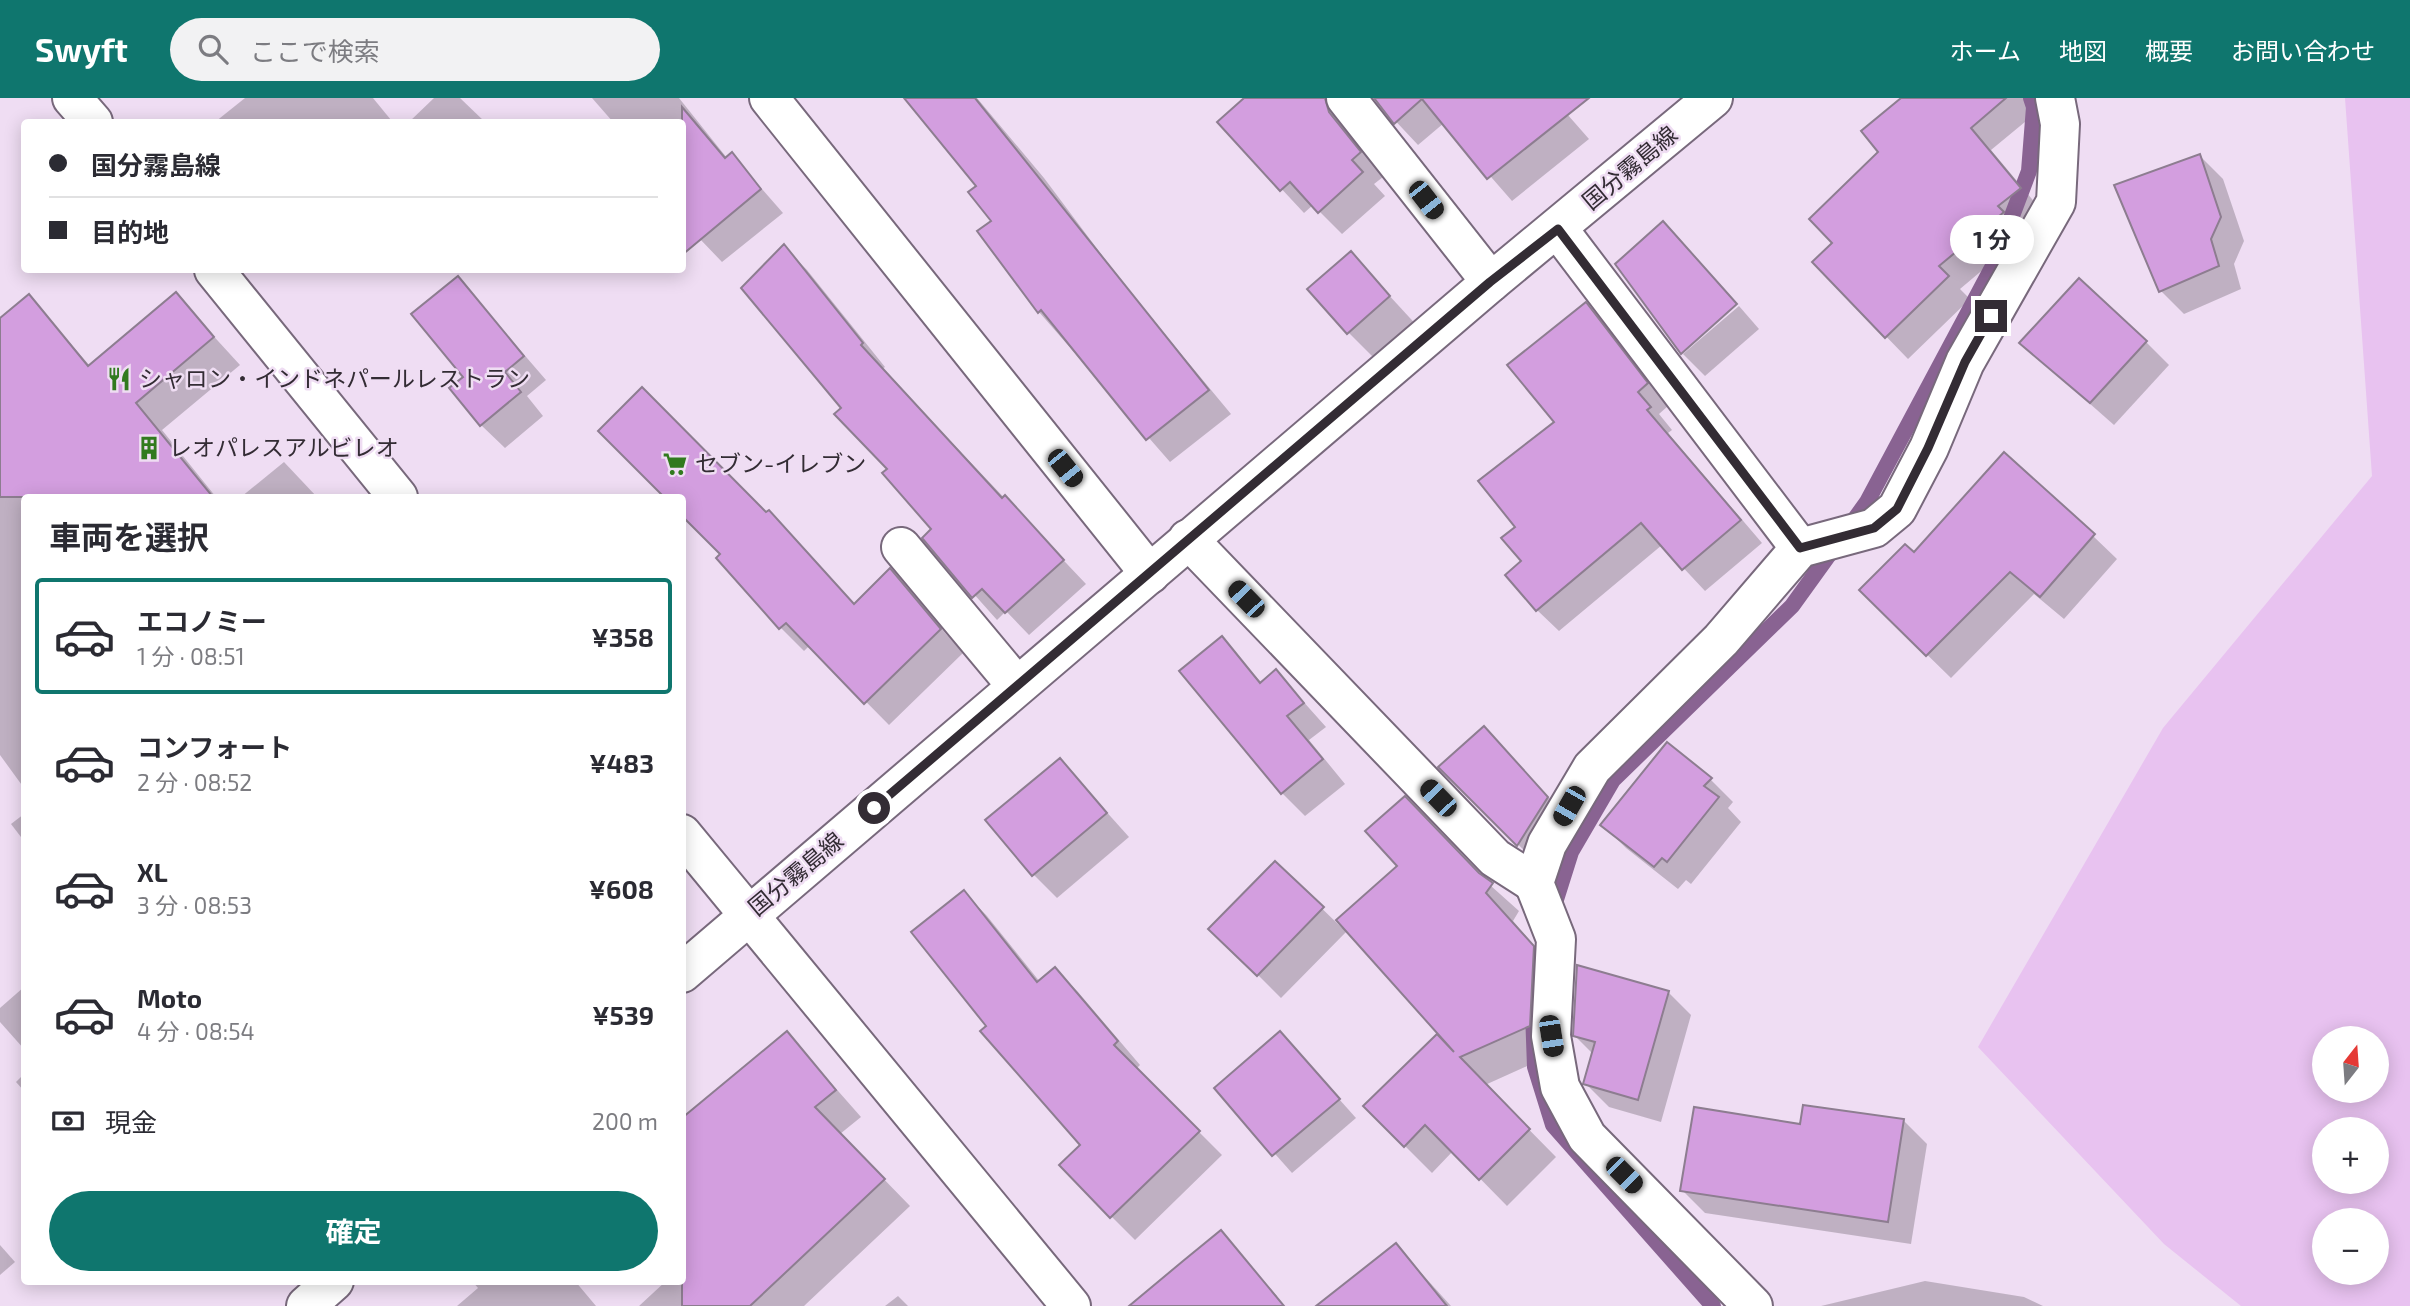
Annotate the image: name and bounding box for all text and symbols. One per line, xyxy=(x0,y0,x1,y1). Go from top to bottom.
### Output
search box xyxy=(170,18,660,81)
text: Swyft xyxy=(35,29,128,69)
icon: search xyxy=(194,30,232,68)
text: ここで検索 xyxy=(250,35,380,66)
text: ホーム xyxy=(1950,36,2021,65)
text: 地図 xyxy=(2059,36,2107,65)
text: 概要 xyxy=(2145,36,2193,65)
text: お問い合わせ xyxy=(2231,36,2375,65)
street label: 国分霧島線 xyxy=(1576,120,1682,215)
text: 国分霧島線 xyxy=(91,149,221,180)
car xyxy=(1405,177,1448,223)
callout: 1 分 xyxy=(1949,214,2033,264)
text: 目的地 xyxy=(91,216,169,247)
text: 1 分 xyxy=(1973,225,2011,253)
route end xyxy=(1975,300,2007,332)
place label: シャロン・インドネパールレストラン xyxy=(139,364,530,392)
restaurant icon: シャロン・インドネパールレストラン xyxy=(105,365,133,393)
place label: レオパレスアルビレオ xyxy=(169,433,399,461)
building icon: レオパレスアルビレオ xyxy=(135,434,163,462)
car xyxy=(1044,445,1087,491)
place label: セブン-イレブン xyxy=(695,449,866,477)
supermarket icon: セブン-イレブン xyxy=(661,450,689,478)
text: 車両を選択 xyxy=(49,517,209,555)
car xyxy=(1224,577,1269,621)
icon: car xyxy=(53,605,116,668)
text: エコノミー xyxy=(137,605,267,636)
text: ¥358 xyxy=(591,621,654,652)
text: 1 分 · 08:51 xyxy=(137,642,245,670)
icon: car xyxy=(53,731,116,794)
text: コンフォート xyxy=(137,731,292,762)
text: ¥483 xyxy=(589,747,654,778)
text: 2 分 · 08:52 xyxy=(137,768,252,796)
car xyxy=(1416,776,1461,820)
car xyxy=(1550,783,1589,829)
route start xyxy=(858,792,890,824)
street label: 国分霧島線 xyxy=(742,826,848,921)
text: XL xyxy=(137,856,168,887)
icon: car xyxy=(53,857,116,920)
text: ¥608 xyxy=(589,873,654,904)
text: 3 分 · 08:53 xyxy=(137,891,252,919)
text: Moto xyxy=(137,982,202,1013)
icon: car xyxy=(53,983,116,1046)
text: ¥539 xyxy=(592,999,654,1030)
car xyxy=(1538,1014,1565,1058)
text: 4 分 · 08:54 xyxy=(137,1017,255,1045)
north arrow xyxy=(2312,1026,2389,1102)
map controls xyxy=(2312,1026,2389,1285)
icon: cash xyxy=(49,1102,87,1140)
text: 現金 xyxy=(105,1106,157,1137)
text: 200 m xyxy=(592,1107,658,1135)
button: + xyxy=(2312,1117,2389,1194)
car xyxy=(1602,1153,1647,1197)
button: 確定 xyxy=(49,1191,658,1271)
button: − xyxy=(2312,1208,2389,1285)

